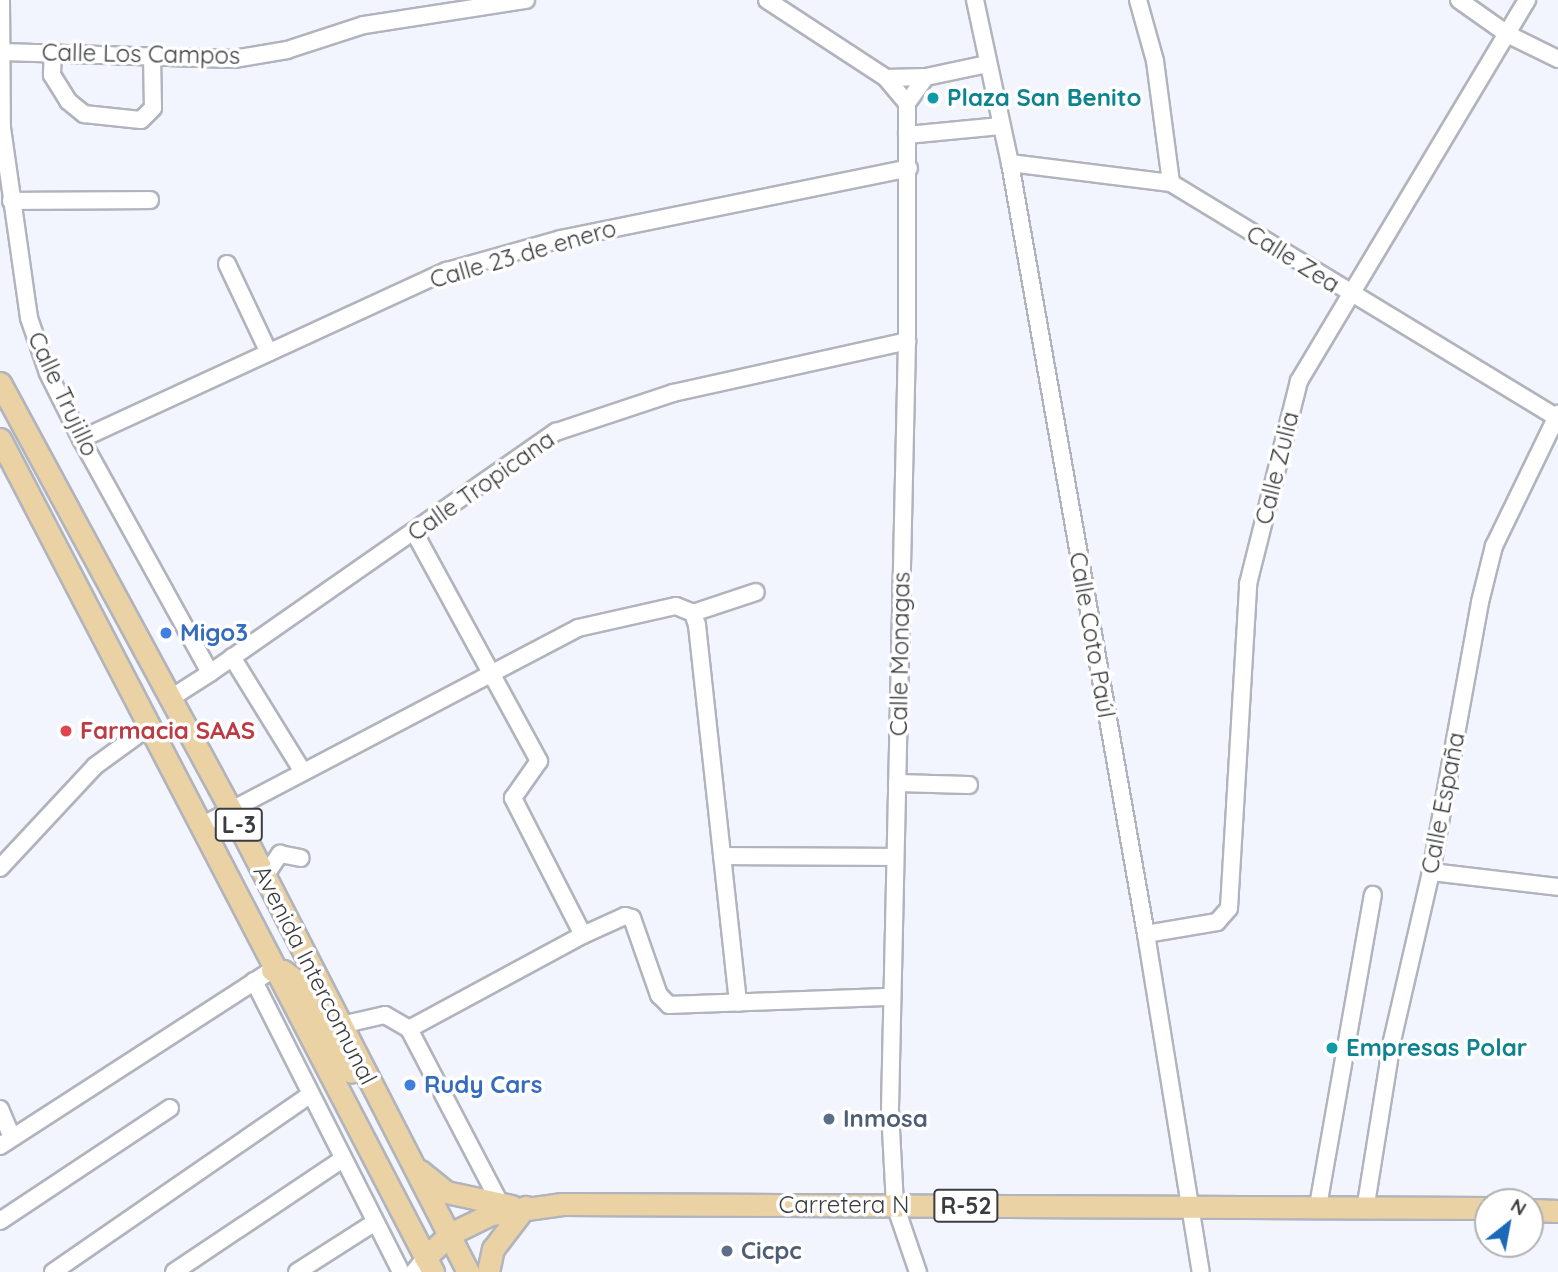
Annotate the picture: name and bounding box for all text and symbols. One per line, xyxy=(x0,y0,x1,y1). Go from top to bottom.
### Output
street label: Calle Los Campos xyxy=(41,38,241,70)
place label: Plaza San Benito xyxy=(947,84,1141,112)
marker: Plaza San Benito xyxy=(925,90,941,106)
street label: Calle 23 de enero xyxy=(427,214,619,294)
street label: Calle Zea xyxy=(1241,219,1345,299)
street label: Calle Trujillo xyxy=(22,327,104,461)
street label: Calle Zulia xyxy=(1249,409,1305,527)
street label: Calle Tropicana xyxy=(402,425,560,547)
street label: Calle Coto Paúl xyxy=(1063,550,1121,720)
street label: Calle Monagas xyxy=(884,571,916,737)
place label: Migo3 xyxy=(180,619,248,647)
marker: Migo3 xyxy=(158,625,174,641)
place label: Farmacia SAAS xyxy=(80,717,255,745)
marker: Farmacia SAAS xyxy=(58,723,74,739)
street label: Calle España xyxy=(1415,730,1471,876)
road number: L-3 xyxy=(215,806,264,845)
street label: Avenida Intercomunal xyxy=(247,861,383,1089)
place label: Empresas Polar xyxy=(1346,1034,1527,1062)
marker: Empresas Polar xyxy=(1324,1040,1340,1056)
place label: Rudy Cars xyxy=(424,1071,542,1099)
marker: Rudy Cars xyxy=(402,1077,418,1093)
place label: Inmosa xyxy=(843,1105,928,1133)
marker: Inmosa xyxy=(821,1111,837,1127)
road number: R-52 xyxy=(933,1186,999,1226)
north arrow xyxy=(1474,1188,1544,1258)
street label: Carretera N xyxy=(779,1191,909,1219)
text: N xyxy=(1507,1193,1531,1221)
place label: Cicpc xyxy=(741,1237,802,1265)
marker: Cicpc xyxy=(719,1243,735,1259)

